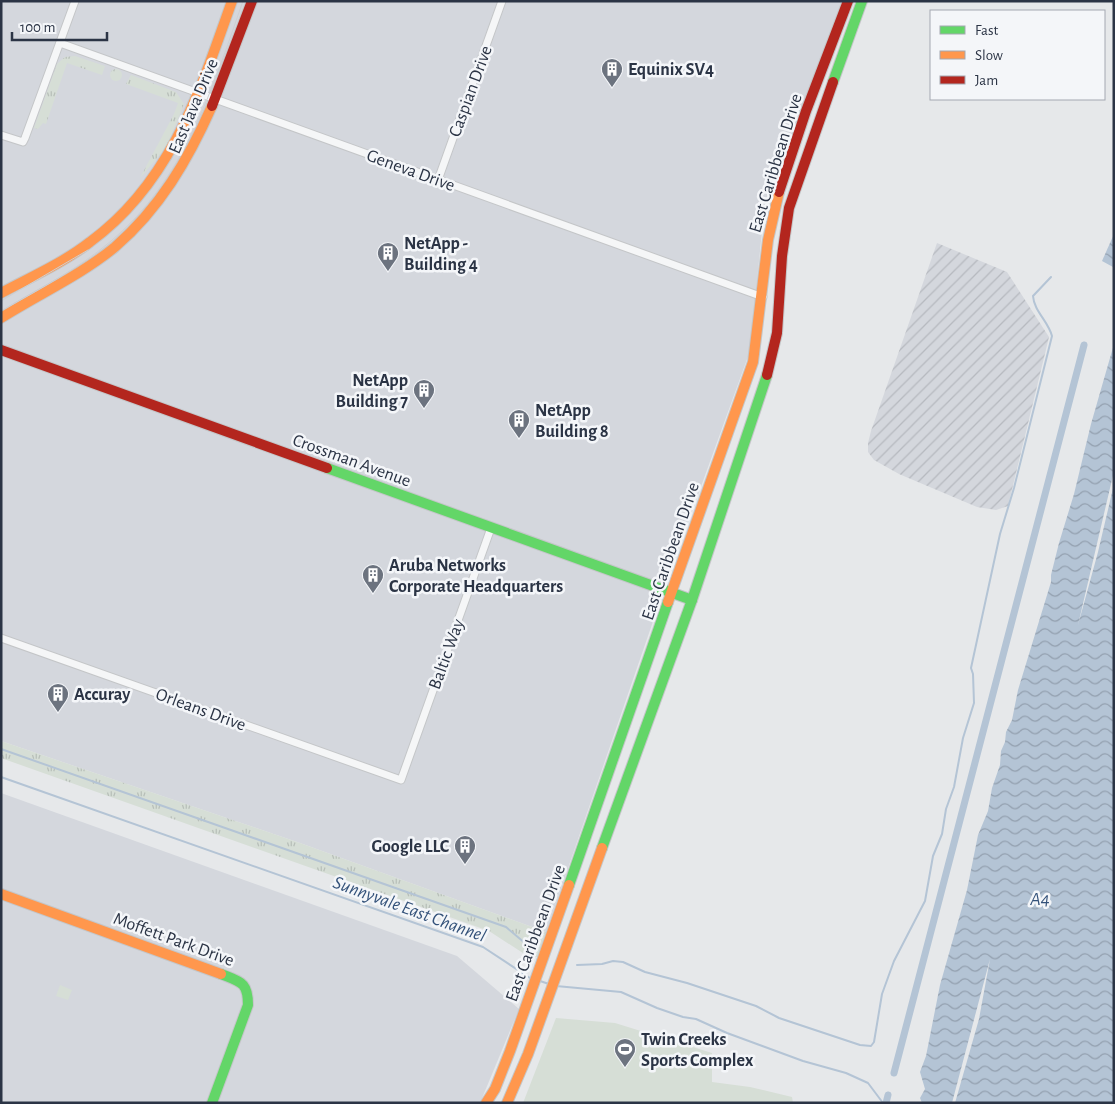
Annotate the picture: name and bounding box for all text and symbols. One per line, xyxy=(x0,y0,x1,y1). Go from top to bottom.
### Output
scale bar xyxy=(12,10,108,42)
legend xyxy=(930,10,1105,100)
text: 100 m xyxy=(20,20,55,35)
text: Fast xyxy=(975,23,999,38)
street label: Caspian Drive xyxy=(446,43,496,139)
text: Slow xyxy=(975,48,1003,63)
street label: East Java Drive xyxy=(166,56,222,157)
building icon: Equinix SV4 xyxy=(600,57,624,88)
place label: Equinix SV4 xyxy=(628,61,714,79)
text: Jam xyxy=(975,73,998,88)
street label: East Caribbean Drive xyxy=(746,92,806,235)
street label: Geneva Drive xyxy=(364,147,457,195)
place label: NetApp - Building 4 xyxy=(404,235,478,274)
building icon: NetApp - Building 4 xyxy=(376,241,400,272)
place label: NetApp Building 7 xyxy=(336,372,408,411)
building icon: NetApp Building 7 xyxy=(412,378,436,409)
place label: NetApp Building 8 xyxy=(535,402,609,441)
building icon: NetApp Building 8 xyxy=(507,408,531,439)
street label: Crossman Avenue xyxy=(290,431,413,491)
street label: East Caribbean Drive xyxy=(639,480,703,622)
place label: Aruba Networks Corporate Headquarters xyxy=(389,557,563,596)
building icon: Aruba Networks Corporate Headquarters xyxy=(361,563,385,594)
street label: Baltic Way xyxy=(426,617,468,692)
building icon: Accuray xyxy=(46,682,70,713)
street label: Orleans Drive xyxy=(153,685,248,735)
place label: Accuray xyxy=(74,686,131,704)
building icon: Google LLC xyxy=(453,834,477,865)
place label: Google LLC xyxy=(371,838,450,856)
street label: East Caribbean Drive xyxy=(503,862,569,1004)
water label: Sunnyvale East Channel xyxy=(330,873,489,946)
water label: A4 xyxy=(1029,890,1050,909)
street label: Moffett Park Drive xyxy=(111,910,236,970)
place label: Twin Creeks Sports Complex xyxy=(641,1031,754,1070)
sports icon: Twin Creeks Sports Complex xyxy=(613,1037,637,1068)

